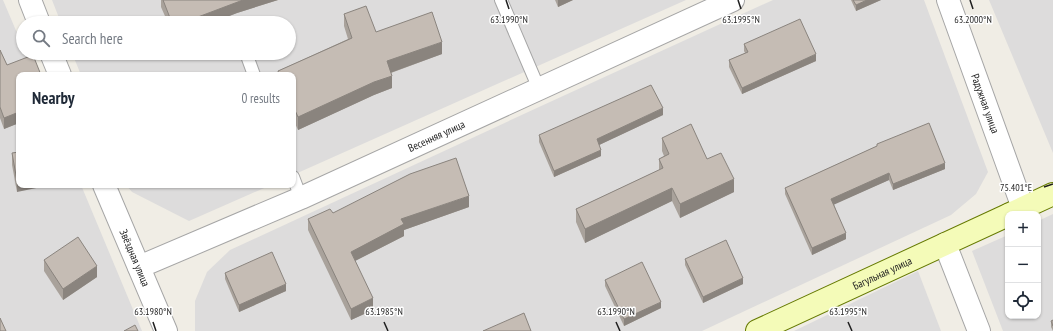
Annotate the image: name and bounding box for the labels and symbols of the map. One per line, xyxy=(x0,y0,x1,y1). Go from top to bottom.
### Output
text: 63.1990°N xyxy=(490,13,528,26)
text: 63.1995°N xyxy=(722,13,760,26)
text: 63.2000°N xyxy=(954,13,992,26)
street label: Радужная улица xyxy=(968,72,1002,135)
street label: Весенняя улица xyxy=(406,117,467,155)
text: 75.401°E xyxy=(1000,181,1032,194)
street label: Звёздная улица xyxy=(117,227,153,288)
street label: Багульная улица xyxy=(850,253,914,293)
text: 63.1980°N xyxy=(134,305,172,318)
text: 63.1985°N xyxy=(365,305,403,318)
text: 63.1990°N xyxy=(597,305,635,318)
text: 63.1995°N xyxy=(829,305,867,318)

